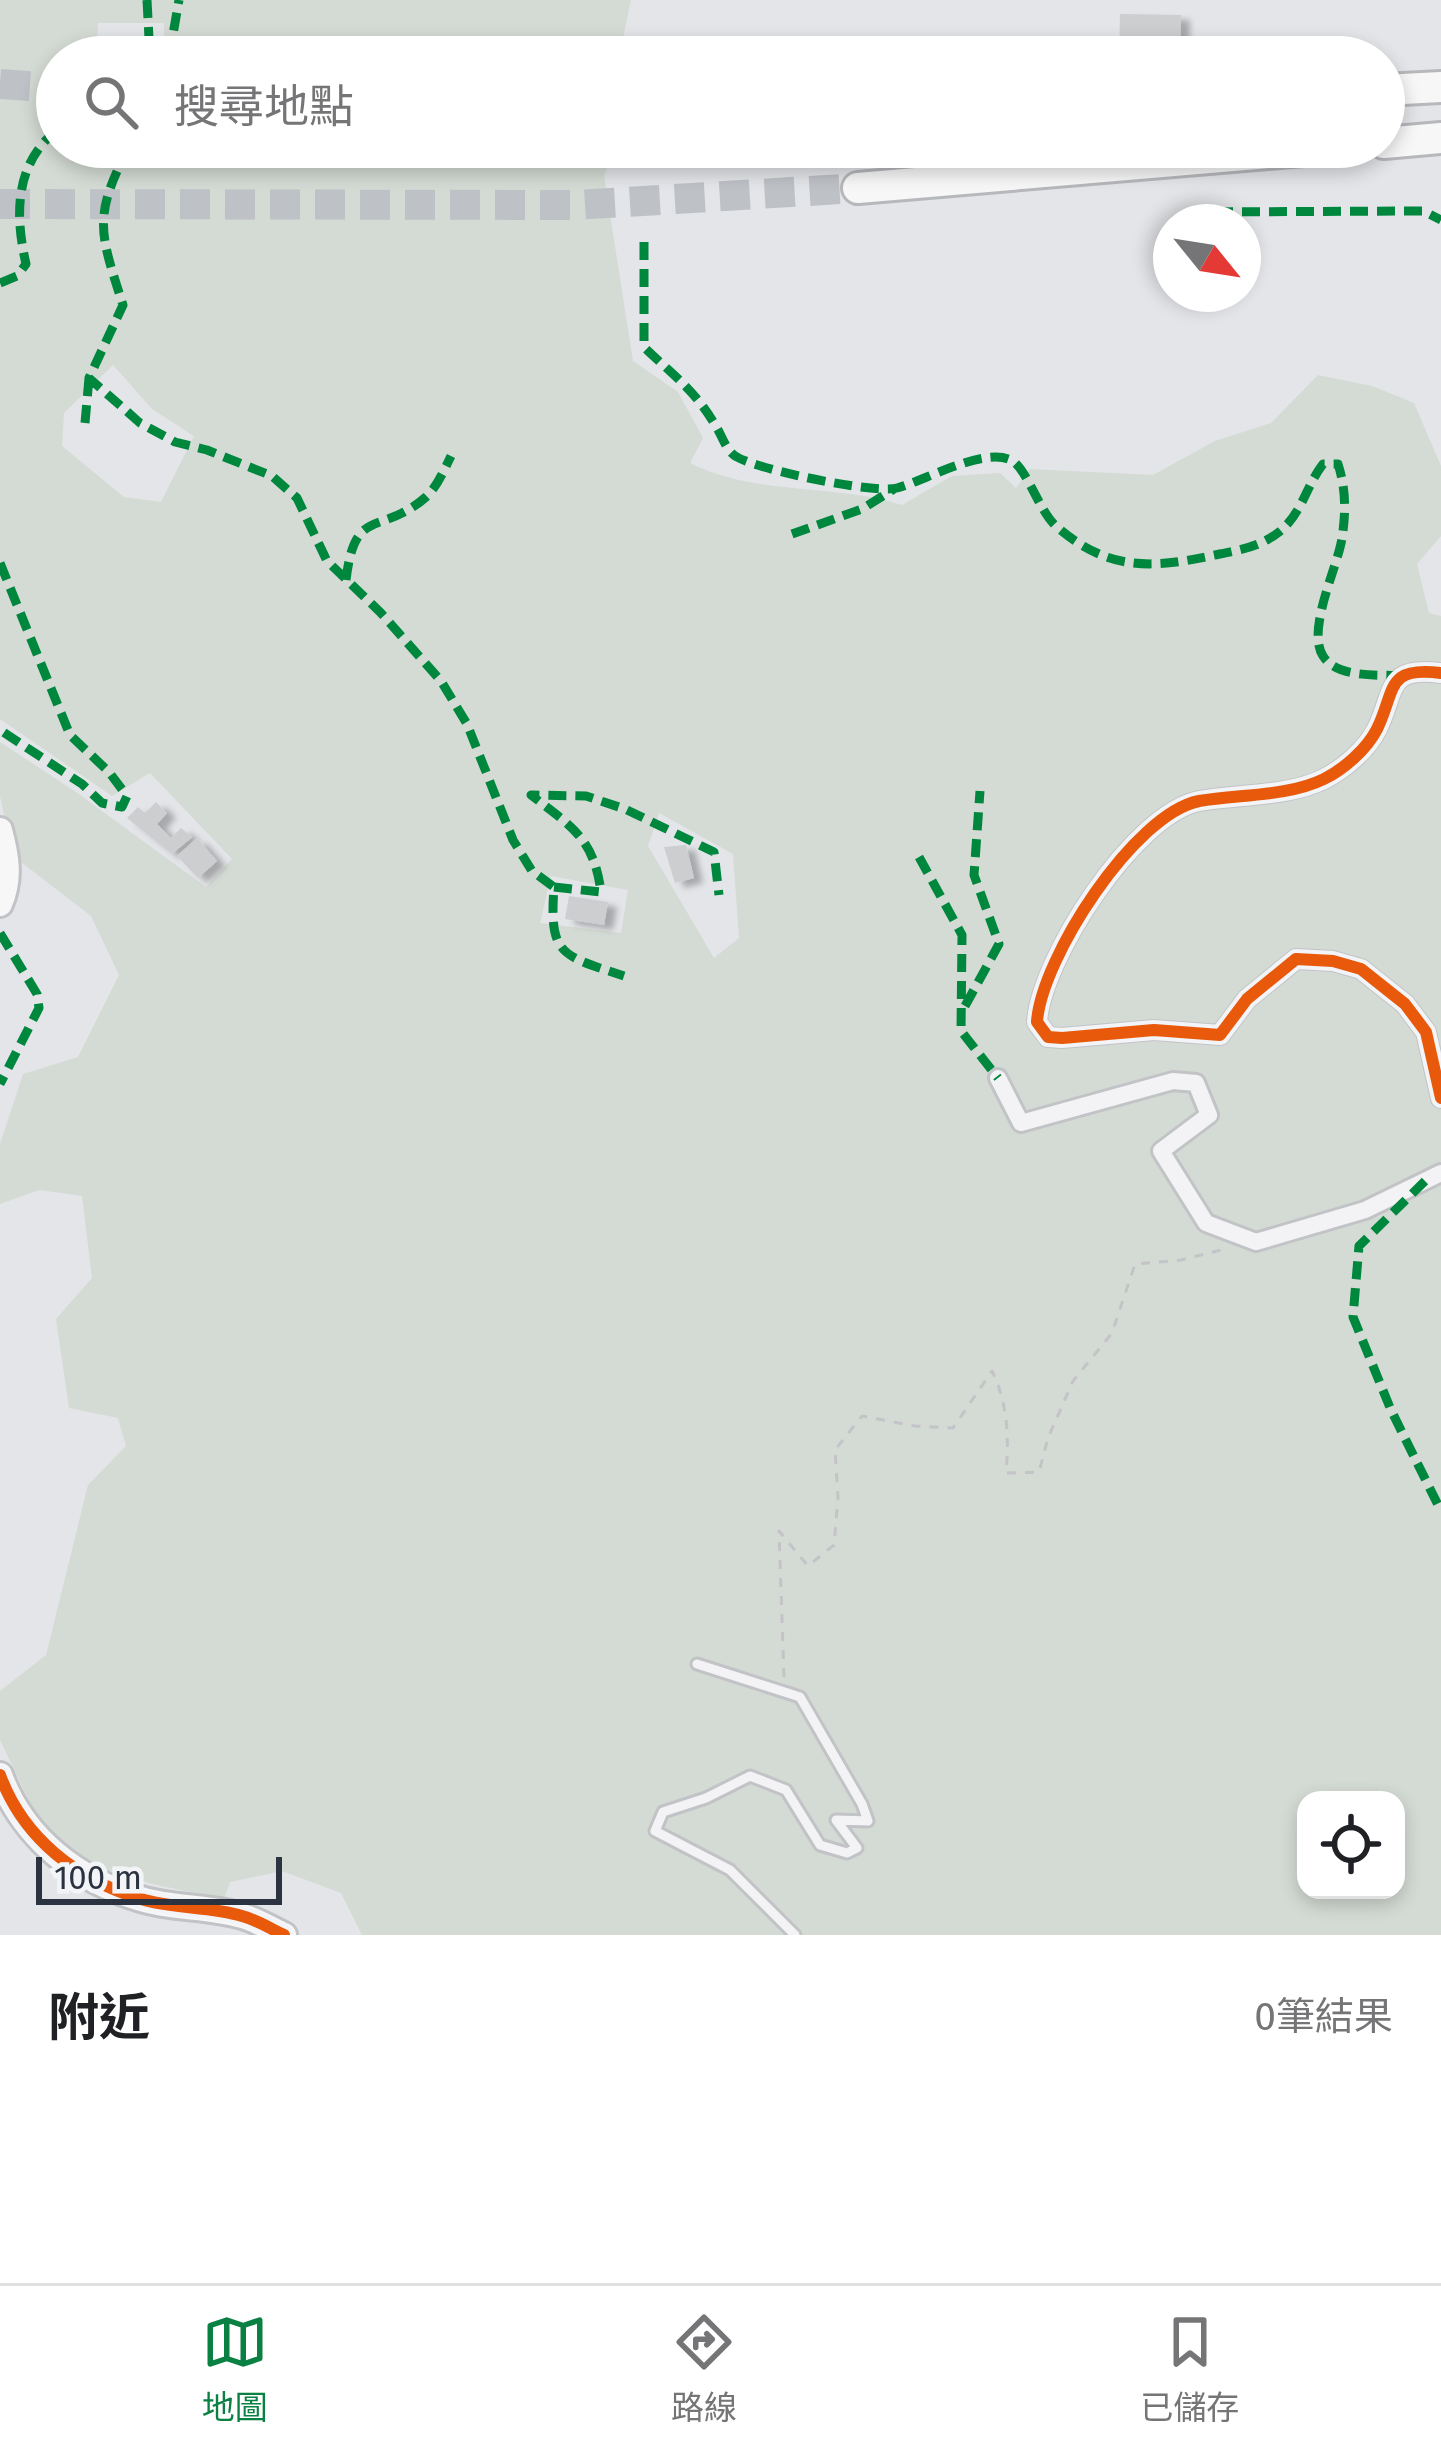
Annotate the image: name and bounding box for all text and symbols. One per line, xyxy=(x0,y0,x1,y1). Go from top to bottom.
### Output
search box xyxy=(36,36,1405,168)
icon: search xyxy=(78,69,144,135)
text: 搜尋地點 xyxy=(174,80,354,134)
north arrow xyxy=(1153,204,1261,312)
map controls xyxy=(1297,1791,1405,1899)
button: locate xyxy=(1297,1791,1405,1899)
scale bar xyxy=(36,1851,282,1904)
text: 100 m xyxy=(54,1858,142,1898)
text: 附近 xyxy=(48,1987,150,2049)
text: 0筆結果 xyxy=(1254,1994,1393,2040)
tab: 地圖 xyxy=(202,2309,268,2429)
tab: 路線 xyxy=(671,2309,737,2429)
tab: 已儲存 xyxy=(1140,2309,1239,2429)

